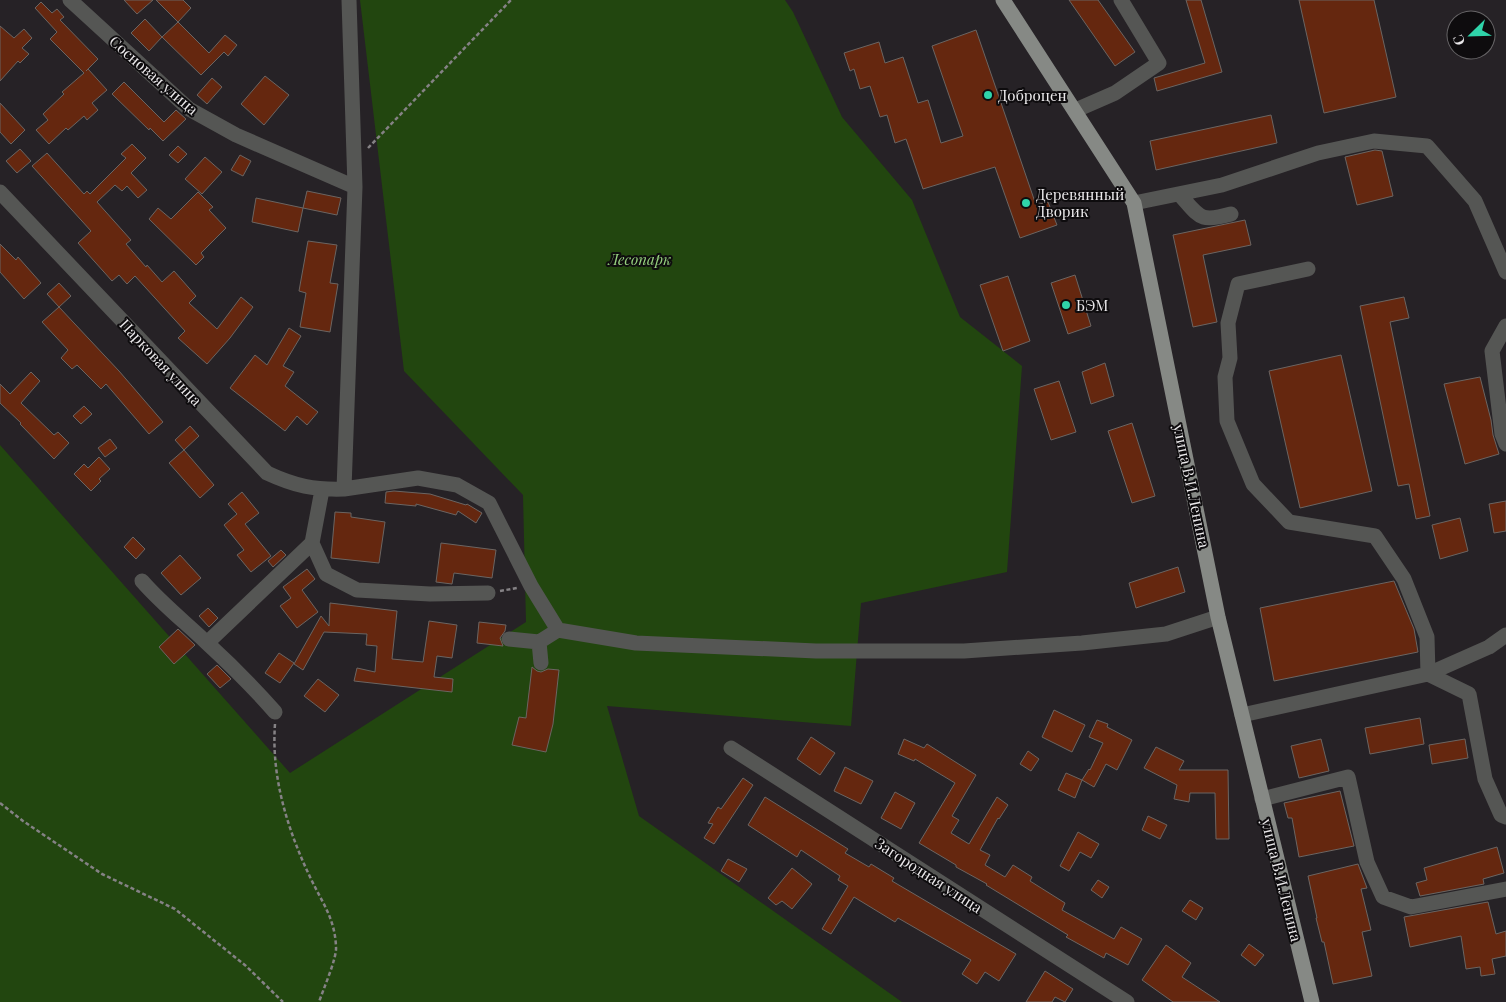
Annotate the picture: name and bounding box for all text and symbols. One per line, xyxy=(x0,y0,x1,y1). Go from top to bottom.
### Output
north arrow xyxy=(1446,10,1496,60)
street label: Сосновая улица xyxy=(105,31,203,119)
text: С xyxy=(1448,32,1469,49)
place label: Доброцен xyxy=(998,85,1067,105)
marker: Доброцен xyxy=(982,89,994,101)
place label: Деревянный Дворик xyxy=(1036,184,1124,221)
marker: Деревянный Дворик xyxy=(1020,197,1032,209)
park label: Лесопарк xyxy=(607,249,672,269)
place label: БЭМ xyxy=(1076,295,1108,315)
marker: БЭМ xyxy=(1060,299,1072,311)
street label: Парковая улица xyxy=(115,314,207,410)
street label: улица В.И.Ленина xyxy=(1169,421,1215,550)
street label: улица В.И.Ленина xyxy=(1257,816,1307,944)
street label: Загородная улица xyxy=(872,833,987,917)

